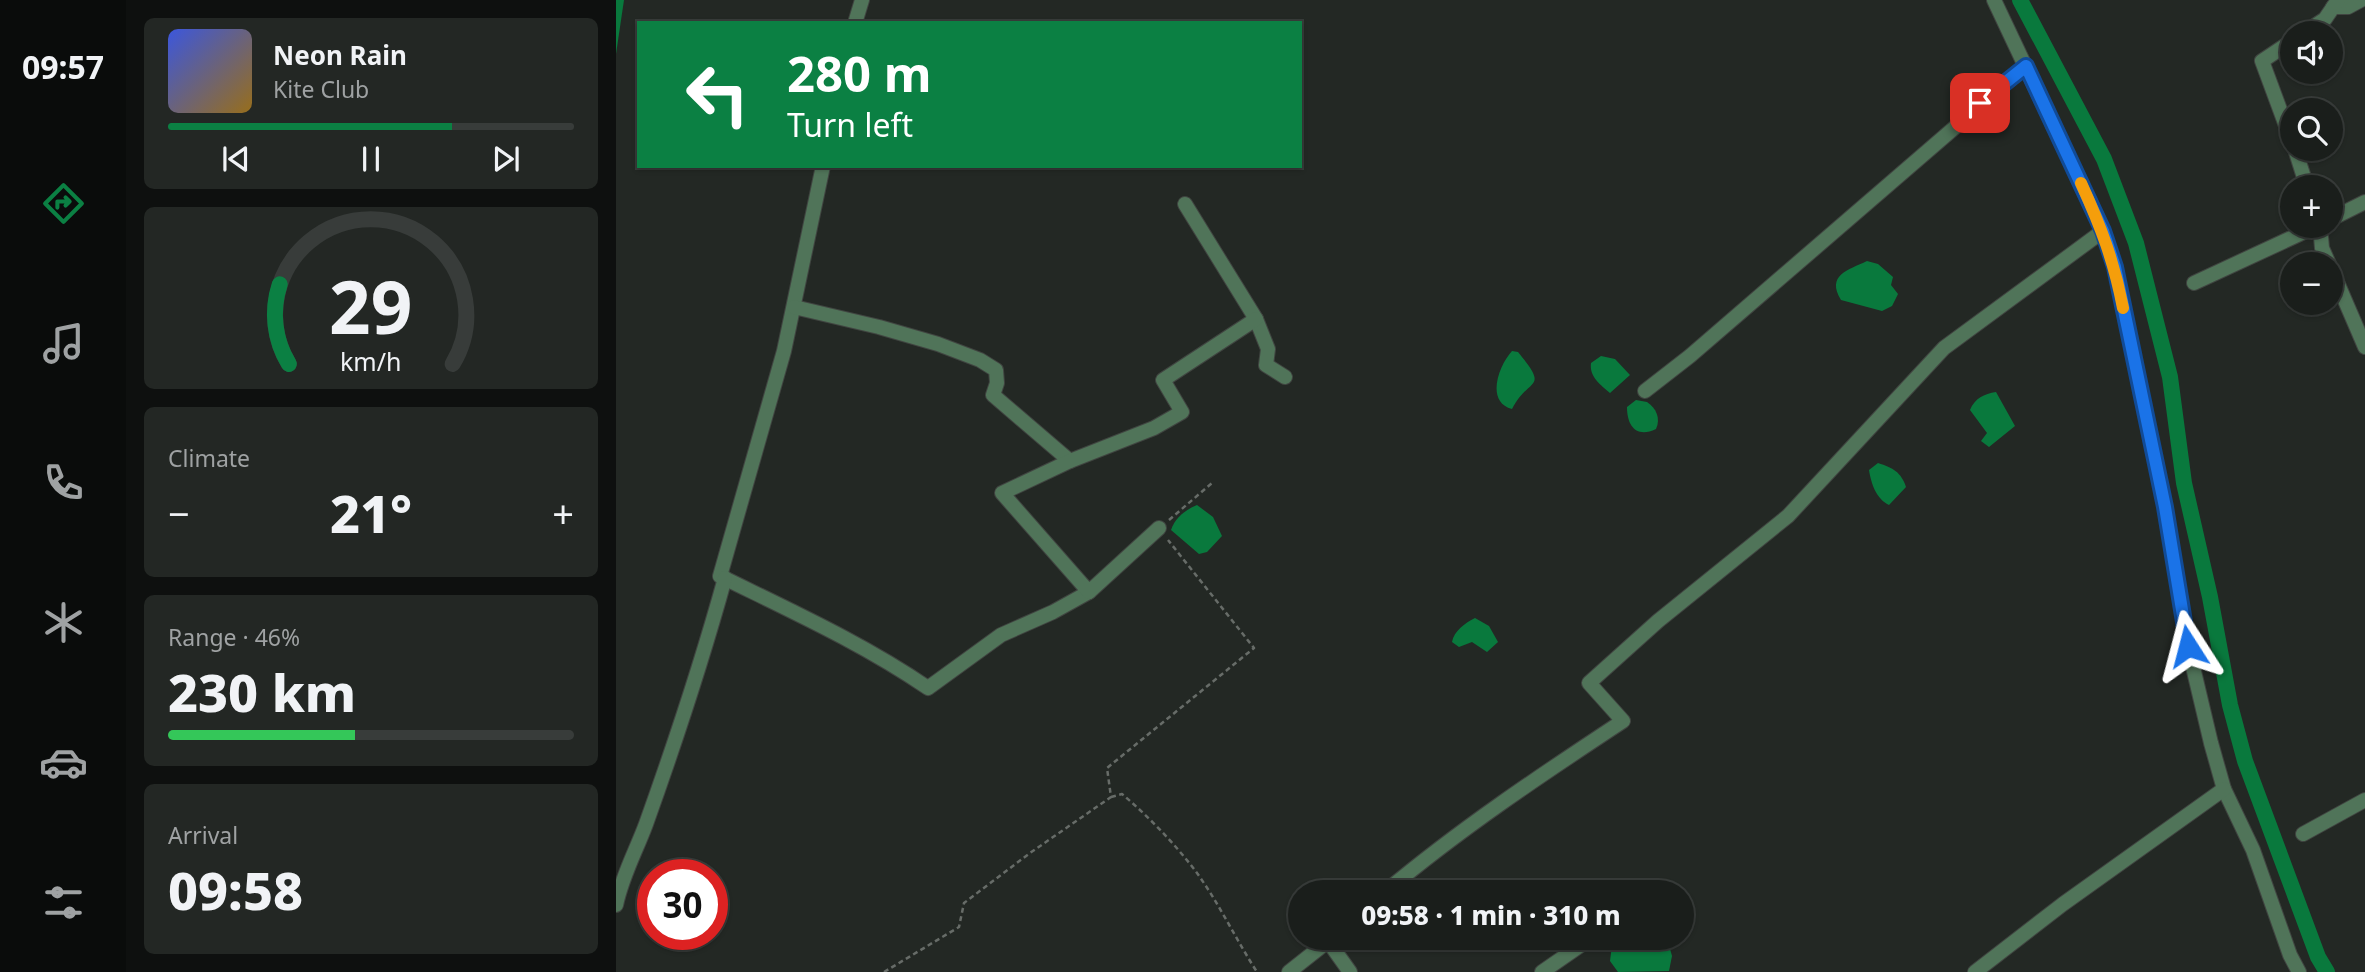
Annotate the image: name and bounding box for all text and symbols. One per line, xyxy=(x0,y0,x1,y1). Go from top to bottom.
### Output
map controls xyxy=(2280,21,2343,315)
button: sound xyxy=(2280,21,2343,84)
text: Neon Rain xyxy=(273,37,407,73)
text: 280 m xyxy=(787,40,932,106)
text: 09:57 xyxy=(22,45,104,88)
icon: left xyxy=(672,49,763,140)
text: Kite Club xyxy=(273,73,369,105)
pin xyxy=(1950,73,2010,133)
icon: arrive xyxy=(1961,84,1999,122)
button: search xyxy=(2280,98,2343,161)
text: Turn left xyxy=(787,103,913,146)
icon: previous xyxy=(217,140,255,178)
icon: pause xyxy=(352,140,390,178)
icon: next xyxy=(487,140,525,178)
button: + xyxy=(2280,175,2343,238)
icon: directions xyxy=(39,179,88,228)
button: − xyxy=(2280,252,2343,315)
text: 29 xyxy=(329,256,413,355)
icon: music xyxy=(39,319,88,368)
text: km/h xyxy=(340,343,402,377)
text: Climate xyxy=(168,442,250,474)
icon: phone xyxy=(39,458,88,507)
text: 21° xyxy=(330,477,412,548)
text: − xyxy=(168,487,190,539)
text: + xyxy=(552,487,574,539)
icon: climate xyxy=(39,598,88,647)
position arrow xyxy=(2151,609,2225,683)
text: Range · 46% xyxy=(168,621,300,653)
text: 230 km xyxy=(168,656,356,727)
icon: car xyxy=(39,738,88,787)
text: Arrival xyxy=(168,819,238,851)
text: 09:58 xyxy=(168,854,303,925)
speed limit sign: 30 xyxy=(637,859,728,950)
icon: filters xyxy=(39,878,88,927)
text: 09:58 · 1 min · 310 m xyxy=(1361,897,1621,933)

